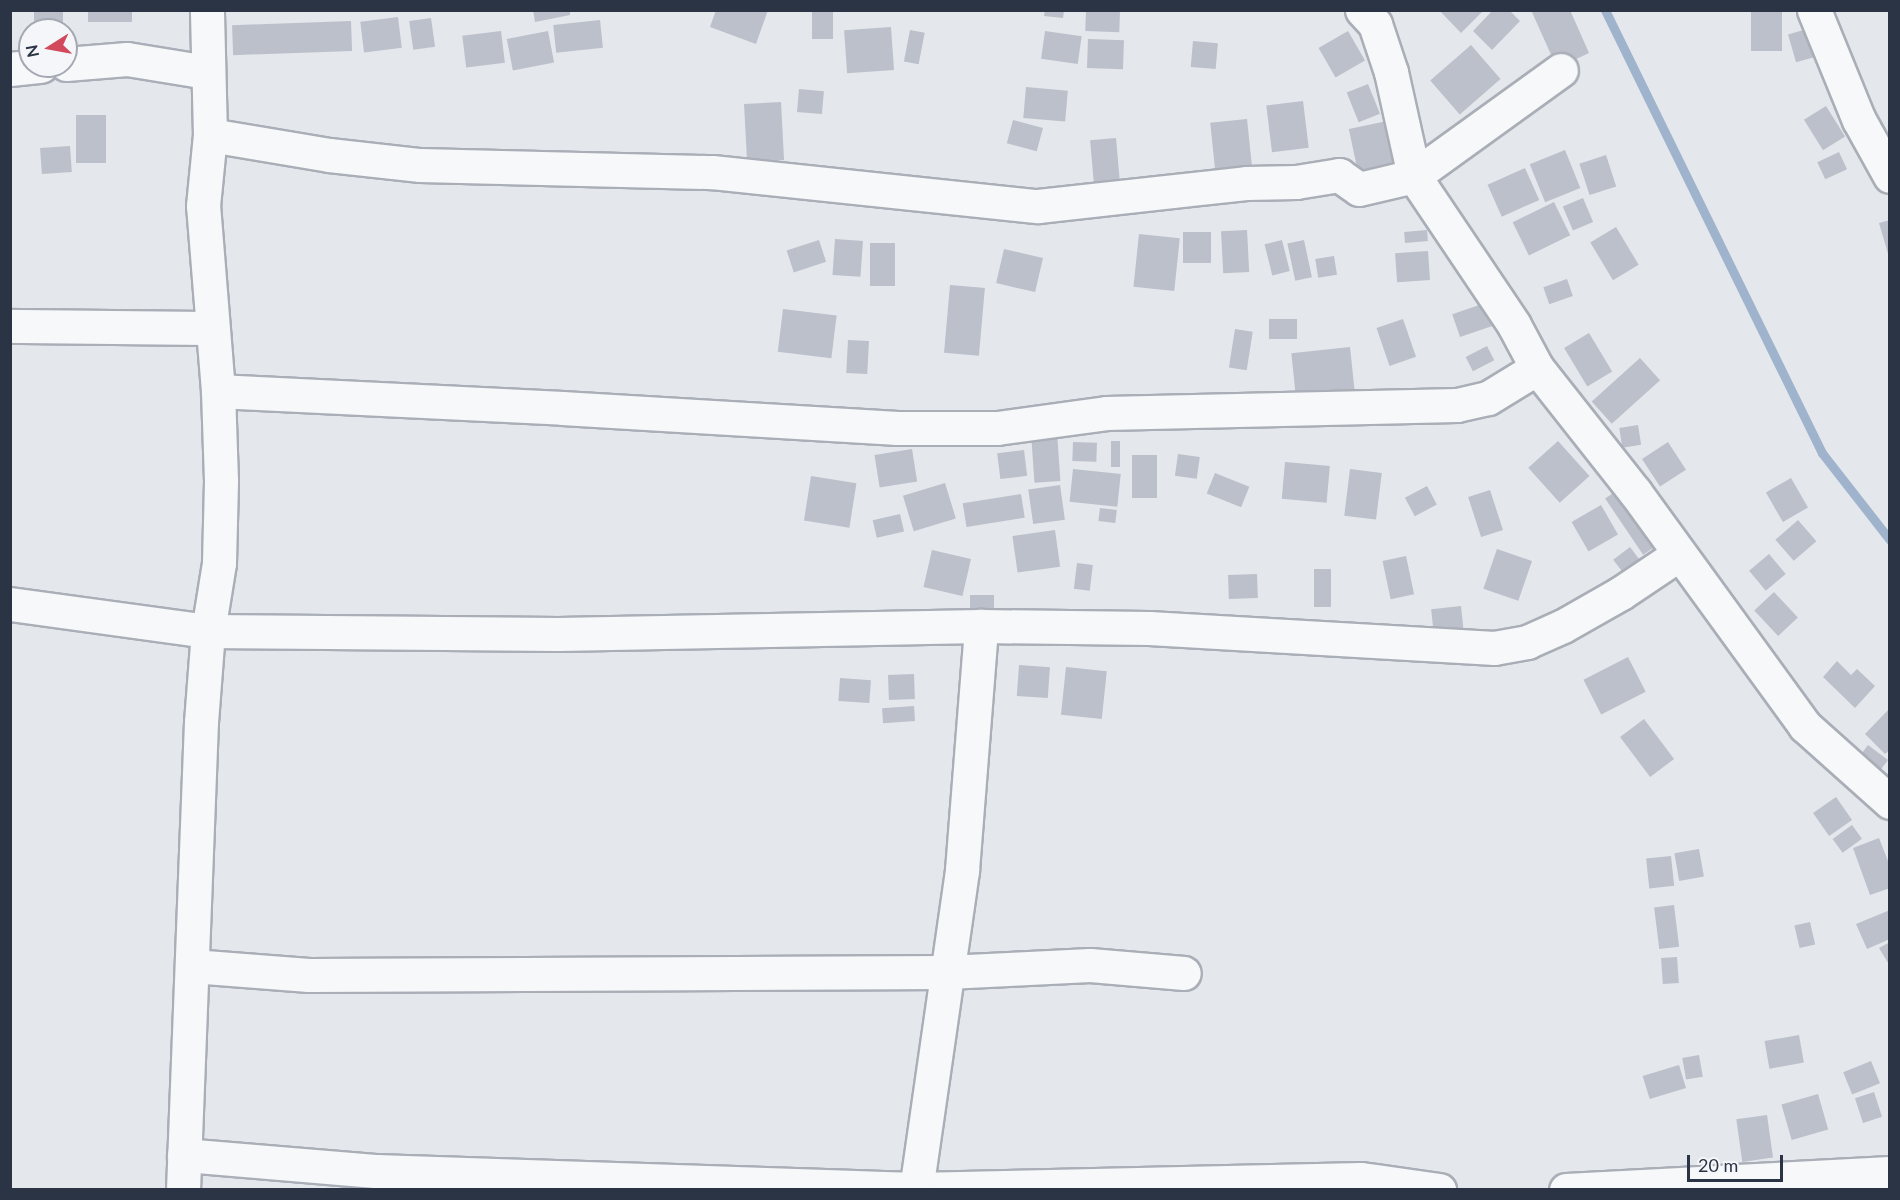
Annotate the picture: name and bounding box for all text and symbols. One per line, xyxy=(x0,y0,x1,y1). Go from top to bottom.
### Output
north arrow xyxy=(18,18,78,78)
text: N xyxy=(21,43,42,59)
scale bar xyxy=(1690,1143,1786,1181)
text: 20 m xyxy=(1698,1154,1738,1176)

